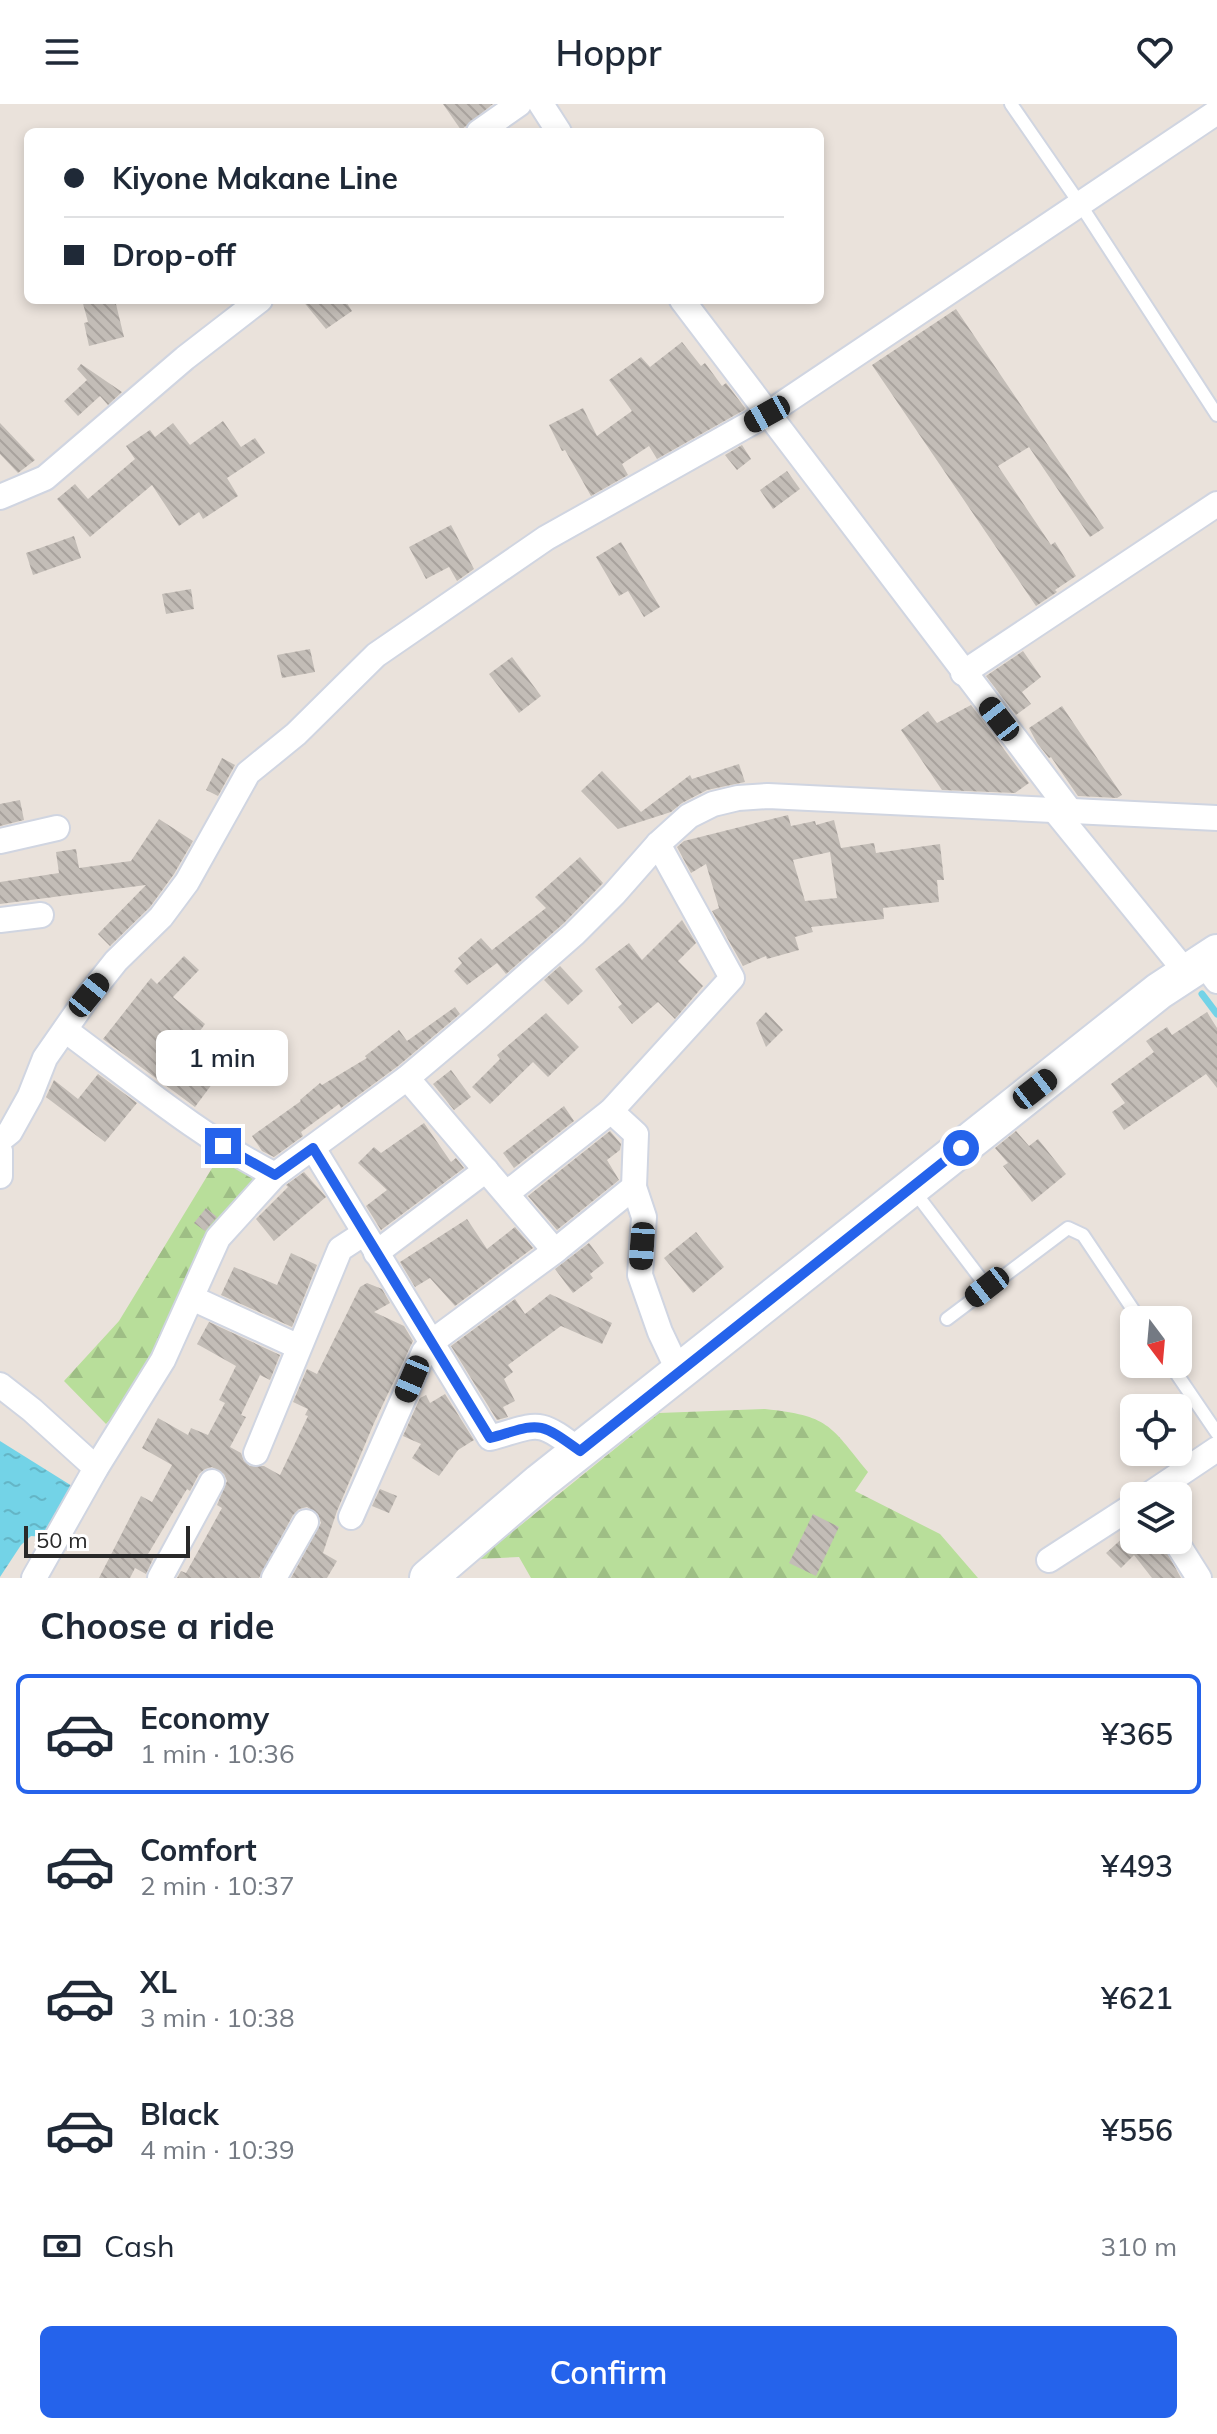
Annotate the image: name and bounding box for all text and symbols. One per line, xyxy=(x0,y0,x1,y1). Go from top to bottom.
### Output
icon: menu xyxy=(40,30,84,74)
text: Hoppr xyxy=(555,30,662,75)
icon: heart xyxy=(1133,30,1177,74)
text: Kiyone Makane Line xyxy=(112,159,398,197)
text: Drop-off xyxy=(112,236,236,274)
car xyxy=(740,392,794,436)
car xyxy=(975,693,1023,745)
car xyxy=(65,969,113,1021)
callout: 1 min xyxy=(157,1030,289,1086)
text: 1 min xyxy=(188,1041,256,1074)
car xyxy=(1009,1065,1061,1113)
route end xyxy=(205,1128,241,1164)
route start xyxy=(943,1130,979,1166)
car xyxy=(628,1221,656,1271)
car xyxy=(961,1263,1013,1311)
north arrow xyxy=(1120,1306,1192,1378)
map controls xyxy=(1120,1306,1192,1554)
car xyxy=(392,1352,432,1406)
button: locate xyxy=(1120,1394,1192,1466)
button: layers xyxy=(1120,1482,1192,1554)
scale bar xyxy=(24,1522,190,1558)
text: 50 m xyxy=(36,1526,87,1554)
text: Choose a ride xyxy=(40,1603,274,1648)
icon: car xyxy=(44,1698,116,1770)
text: Economy xyxy=(140,1699,269,1737)
text: ¥365 xyxy=(1101,1715,1173,1753)
text: 1 min · 10:36 xyxy=(140,1737,295,1770)
icon: car xyxy=(44,1830,116,1902)
text: Comfort xyxy=(140,1831,257,1869)
text: ¥493 xyxy=(1101,1847,1173,1885)
text: 2 min · 10:37 xyxy=(140,1869,295,1902)
icon: car xyxy=(44,1962,116,2034)
text: XL xyxy=(140,1963,177,2001)
text: ¥621 xyxy=(1101,1979,1173,2017)
text: 3 min · 10:38 xyxy=(140,2001,295,2034)
icon: car xyxy=(44,2094,116,2166)
text: Black xyxy=(140,2095,219,2133)
text: ¥556 xyxy=(1101,2111,1173,2149)
text: 4 min · 10:39 xyxy=(140,2133,295,2166)
icon: cash xyxy=(40,2224,84,2268)
text: Cash xyxy=(104,2227,175,2265)
text: 310 m xyxy=(1101,2230,1177,2263)
button: Confirm xyxy=(40,2326,1177,2418)

